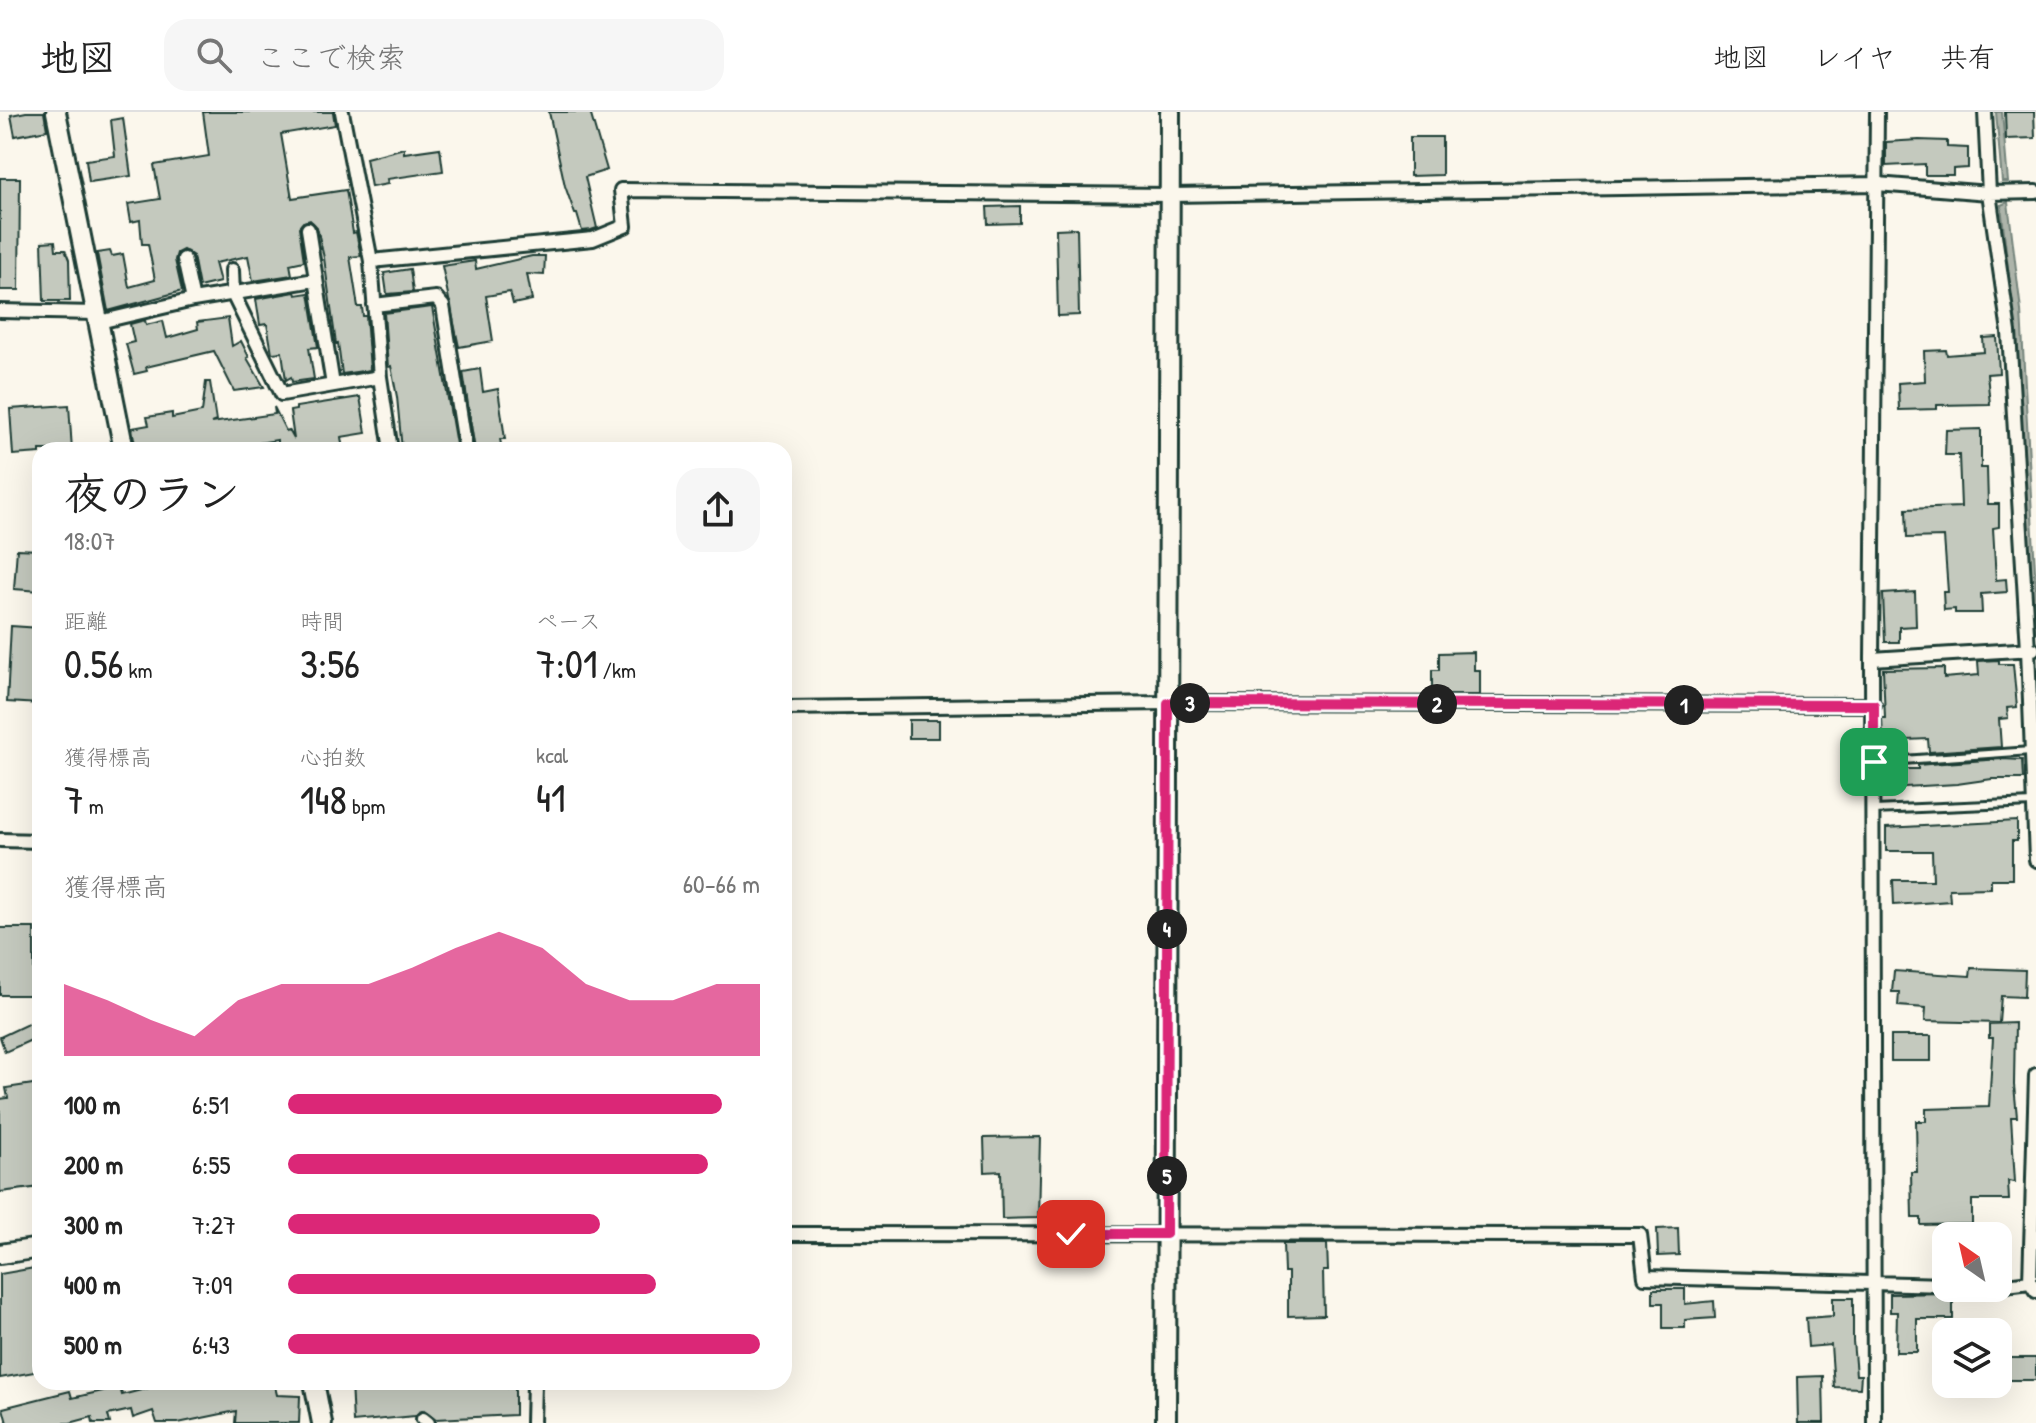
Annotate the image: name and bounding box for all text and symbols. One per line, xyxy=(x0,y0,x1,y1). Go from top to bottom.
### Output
search box xyxy=(164,19,724,91)
text: 地図 xyxy=(40,31,116,83)
icon: search xyxy=(192,33,236,77)
text: ここで検索 xyxy=(256,37,406,77)
text: 地図 xyxy=(1713,38,1769,76)
text: レイヤ xyxy=(1813,38,1896,76)
text: 共有 xyxy=(1940,38,1996,76)
text: 夜のラン xyxy=(64,463,240,523)
button: share xyxy=(676,468,760,552)
text: 18:07 xyxy=(64,523,115,558)
text: 距離 xyxy=(64,606,108,636)
text: 時間 xyxy=(300,606,344,636)
text: ペース xyxy=(536,606,601,636)
text: 0.56 xyxy=(64,636,123,690)
text: 3:56 xyxy=(300,636,360,690)
text: 7:01 xyxy=(536,636,598,690)
text: km xyxy=(123,655,153,685)
text: /km xyxy=(598,655,636,685)
pin: 3 xyxy=(1170,683,1210,723)
pin: 2 xyxy=(1417,684,1457,724)
pin: 1 xyxy=(1664,685,1704,725)
text: 3 xyxy=(1185,688,1195,718)
text: 2 xyxy=(1432,689,1442,719)
text: 1 xyxy=(1680,690,1688,720)
pin xyxy=(1840,728,1908,796)
text: kcal xyxy=(536,740,568,770)
icon: arrive xyxy=(1852,740,1896,784)
text: 獲得標高 xyxy=(64,742,152,772)
text: 心拍数 xyxy=(300,742,366,772)
text: 41 xyxy=(536,770,566,824)
text: 7 xyxy=(64,772,84,826)
text: 148 xyxy=(300,772,347,826)
text: m xyxy=(84,791,104,821)
text: bpm xyxy=(347,791,385,821)
text: 60–66 m xyxy=(683,866,760,901)
text: 獲得標高 xyxy=(64,869,168,904)
pin: 4 xyxy=(1147,909,1187,949)
text: 4 xyxy=(1163,914,1171,944)
text: 100 m xyxy=(64,1087,120,1122)
text: 6:51 xyxy=(192,1087,229,1122)
text: 200 m xyxy=(64,1147,123,1182)
text: 6:55 xyxy=(192,1147,230,1182)
pin: 5 xyxy=(1147,1156,1187,1196)
text: 5 xyxy=(1162,1161,1172,1191)
pin xyxy=(1037,1200,1105,1268)
text: 300 m xyxy=(64,1207,123,1242)
text: 7:27 xyxy=(192,1207,236,1242)
icon: check xyxy=(1049,1212,1093,1256)
north arrow xyxy=(1932,1222,2012,1302)
map controls xyxy=(1932,1222,2012,1398)
text: 400 m xyxy=(64,1267,121,1302)
text: 7:09 xyxy=(192,1267,232,1302)
button: layers xyxy=(1932,1318,2012,1398)
text: 500 m xyxy=(64,1327,122,1362)
text: 6:43 xyxy=(192,1327,230,1362)

